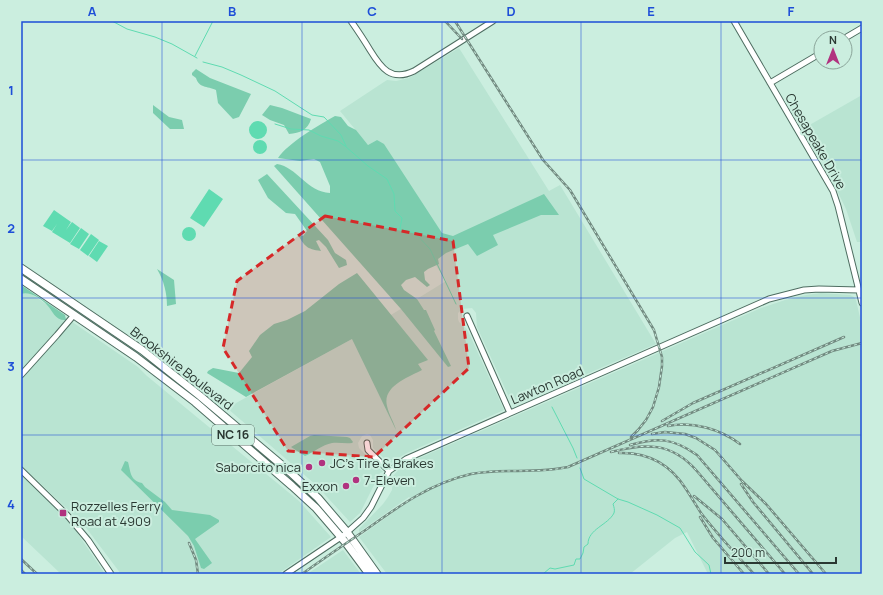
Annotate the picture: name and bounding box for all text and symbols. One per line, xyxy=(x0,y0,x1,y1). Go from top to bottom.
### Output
text: A xyxy=(88,2,97,20)
text: B xyxy=(228,2,236,20)
text: C xyxy=(367,2,377,20)
text: D xyxy=(506,2,516,20)
text: E xyxy=(647,2,655,20)
text: F xyxy=(788,2,795,20)
north arrow xyxy=(813,30,853,70)
text: N xyxy=(829,32,837,47)
text: 1 xyxy=(8,81,14,99)
street label: Chesapeake Drive xyxy=(781,90,851,193)
text: 2 xyxy=(7,219,15,237)
street label: Brookshire Boulevard xyxy=(127,322,237,414)
text: 3 xyxy=(7,357,15,375)
street label: Lawton Road xyxy=(508,362,586,408)
road number: NC 16 xyxy=(212,425,254,445)
place label: JC's Tire & Brakes xyxy=(330,454,434,472)
place label: Saborcito nica xyxy=(215,458,301,476)
marker: JC's Tire & Brakes xyxy=(317,458,327,468)
marker: Saborcito nica xyxy=(304,462,314,472)
place label: 7-Eleven xyxy=(364,471,415,489)
marker: 7-Eleven xyxy=(351,475,361,485)
place label: Exxon xyxy=(302,477,338,495)
marker: Exxon xyxy=(341,481,351,491)
text: 4 xyxy=(7,495,15,513)
place label: Rozzelles Ferry Road at 4909 xyxy=(71,497,161,530)
marker: Rozzelles Ferry Road at 4909 xyxy=(58,508,68,518)
scale bar xyxy=(725,539,836,565)
text: 200 m xyxy=(731,544,765,561)

